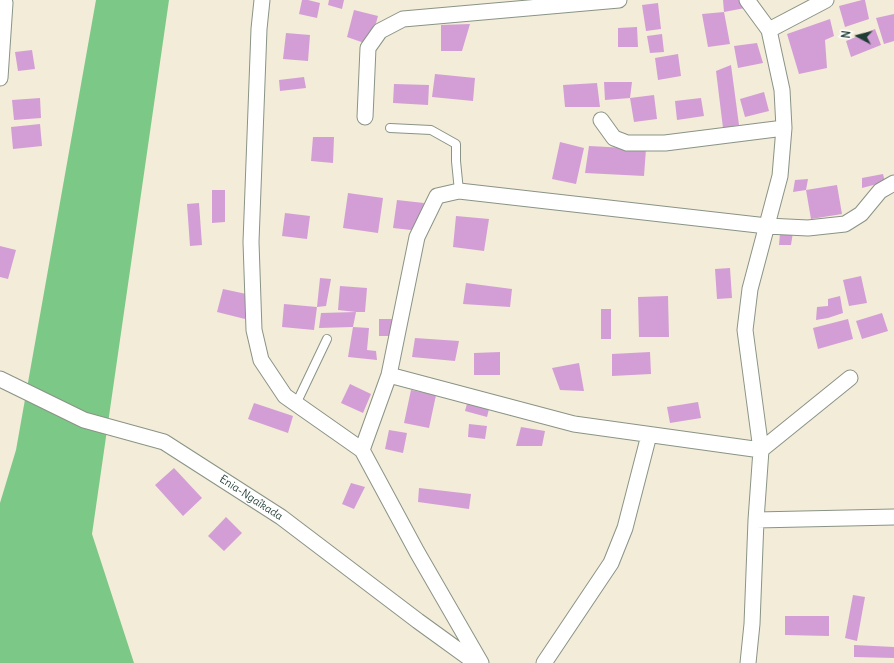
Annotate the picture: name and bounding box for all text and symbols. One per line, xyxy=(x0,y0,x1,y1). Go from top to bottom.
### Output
north arrow xyxy=(838,16,878,56)
text: N xyxy=(839,30,854,39)
street label: Enia-Ngaîkada xyxy=(217,473,285,523)

